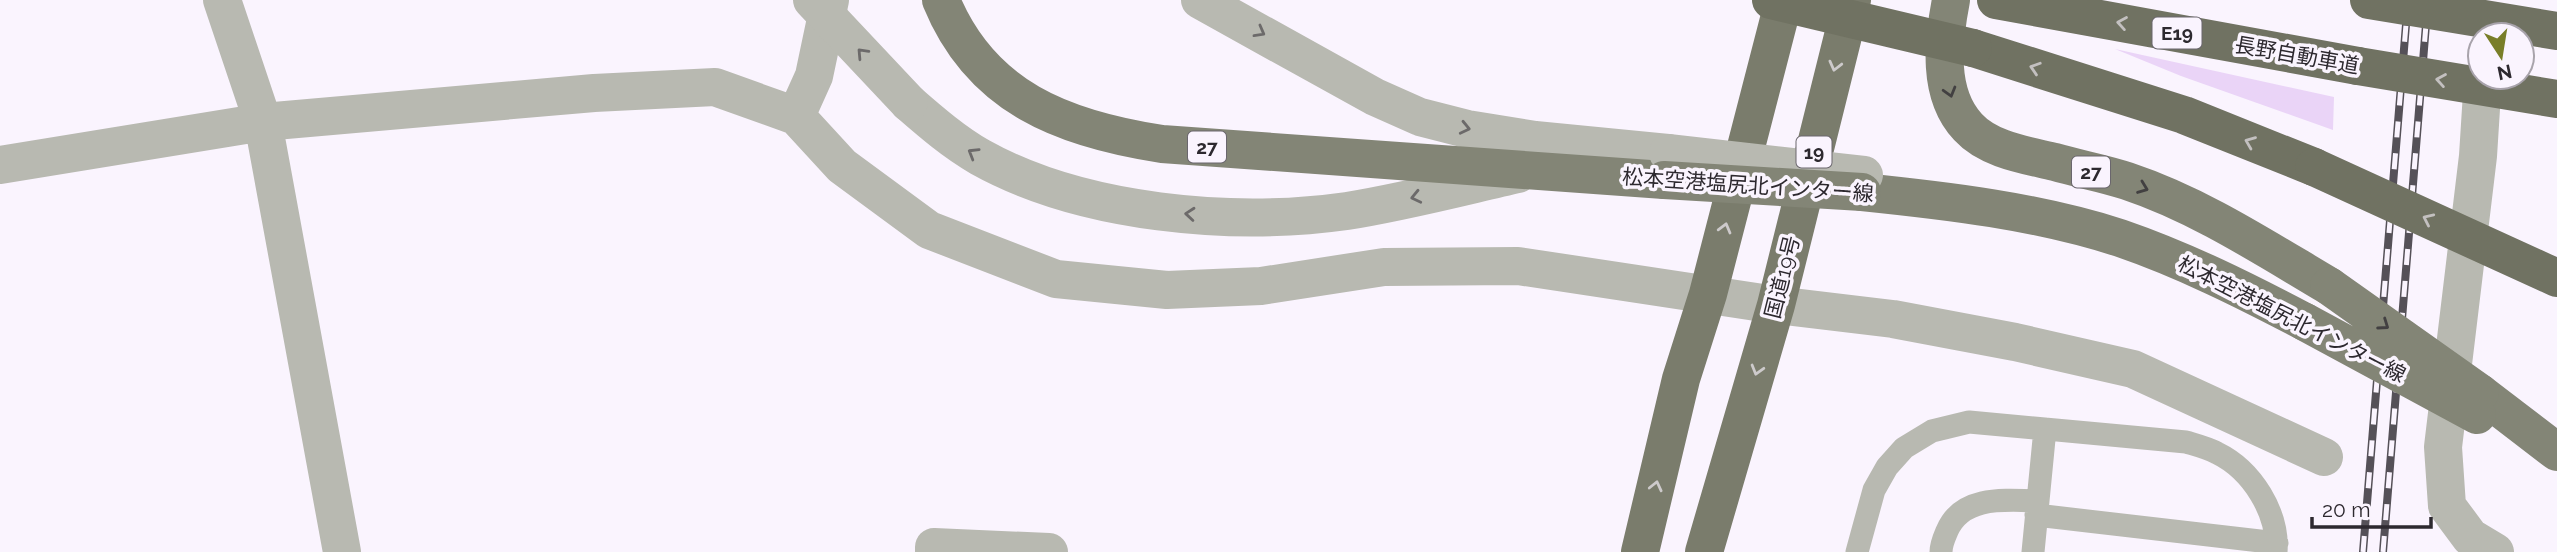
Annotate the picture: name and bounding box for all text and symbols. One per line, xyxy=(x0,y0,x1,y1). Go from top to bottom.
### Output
one-way arrow xyxy=(2116,16,2128,31)
road number: E19 xyxy=(2152,18,2202,48)
north arrow xyxy=(2466,21,2536,91)
one-way arrow xyxy=(1253,24,1265,37)
street label: 長野自動車道 xyxy=(2233,32,2361,78)
one-way arrow xyxy=(858,48,870,61)
one-way arrow xyxy=(1829,60,1843,72)
text: N xyxy=(2495,60,2514,85)
one-way arrow xyxy=(2030,61,2042,76)
one-way arrow xyxy=(2435,73,2447,88)
one-way arrow xyxy=(1941,85,1956,97)
one-way arrow xyxy=(1459,120,1471,134)
road number: 27 xyxy=(1188,132,1226,162)
road number: 19 xyxy=(1797,136,1832,168)
one-way arrow xyxy=(2245,136,2257,150)
one-way arrow xyxy=(967,148,980,161)
road number: 27 xyxy=(2072,156,2110,188)
street label: 松本空港塩尻北インター線 xyxy=(1621,164,1875,206)
one-way arrow xyxy=(2137,179,2149,193)
one-way arrow xyxy=(1410,189,1422,203)
one-way arrow xyxy=(1184,207,1195,222)
one-way arrow xyxy=(2423,214,2435,228)
one-way arrow xyxy=(1717,222,1731,234)
street label: 国道19号 xyxy=(1760,233,1804,321)
street label: 松本空港塩尻北インター線 xyxy=(2174,251,2410,387)
one-way arrow xyxy=(2376,317,2389,329)
one-way arrow xyxy=(1750,364,1765,376)
one-way arrow xyxy=(1648,480,1662,492)
scale bar xyxy=(2312,486,2431,530)
text: 20 m xyxy=(2322,497,2370,522)

